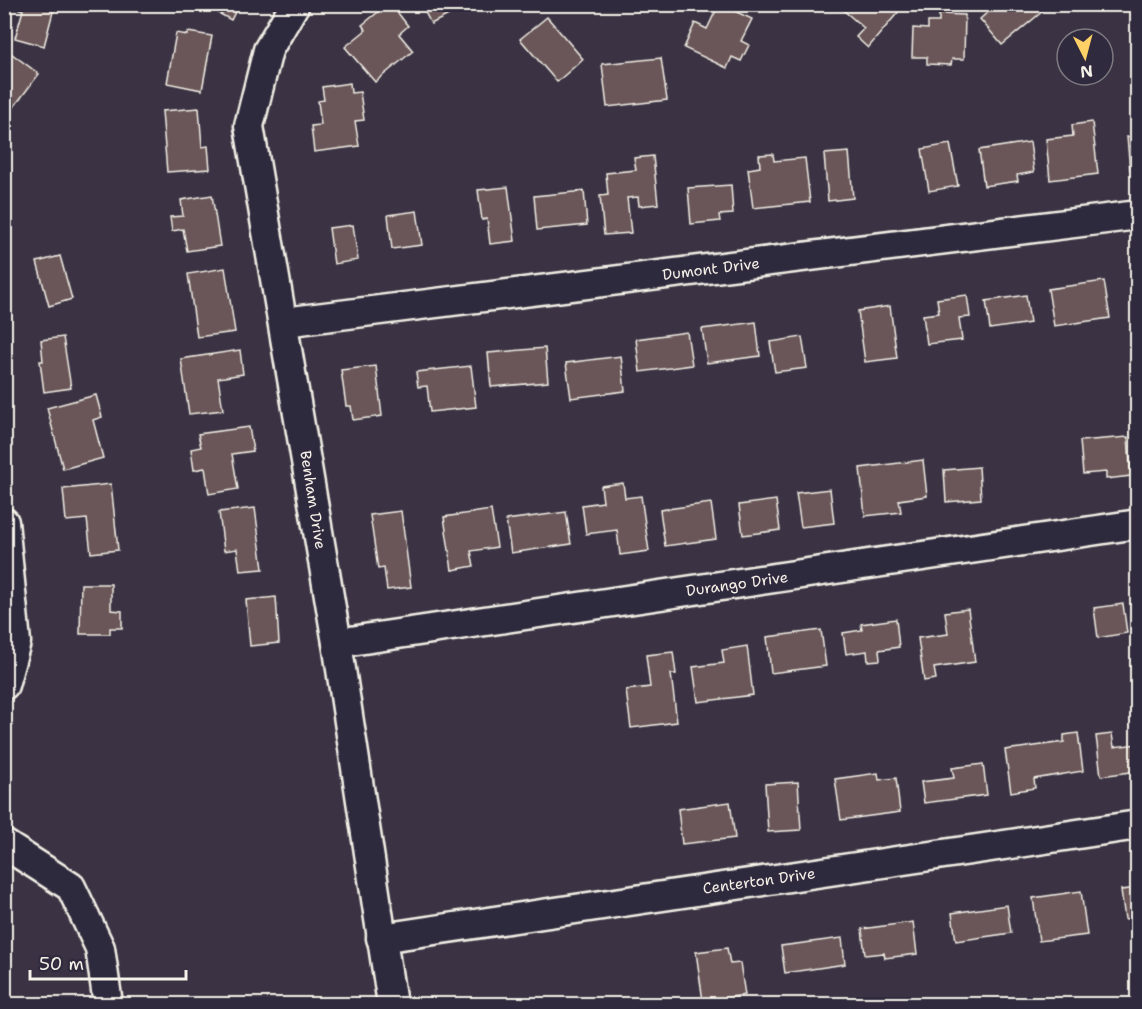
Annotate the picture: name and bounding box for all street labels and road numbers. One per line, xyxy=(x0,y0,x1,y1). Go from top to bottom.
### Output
street label: Dumont Drive xyxy=(661,253,761,285)
street label: Benham Drive xyxy=(295,449,331,551)
street label: Durango Drive xyxy=(685,567,789,601)
street label: Centerton Drive xyxy=(701,863,817,899)

